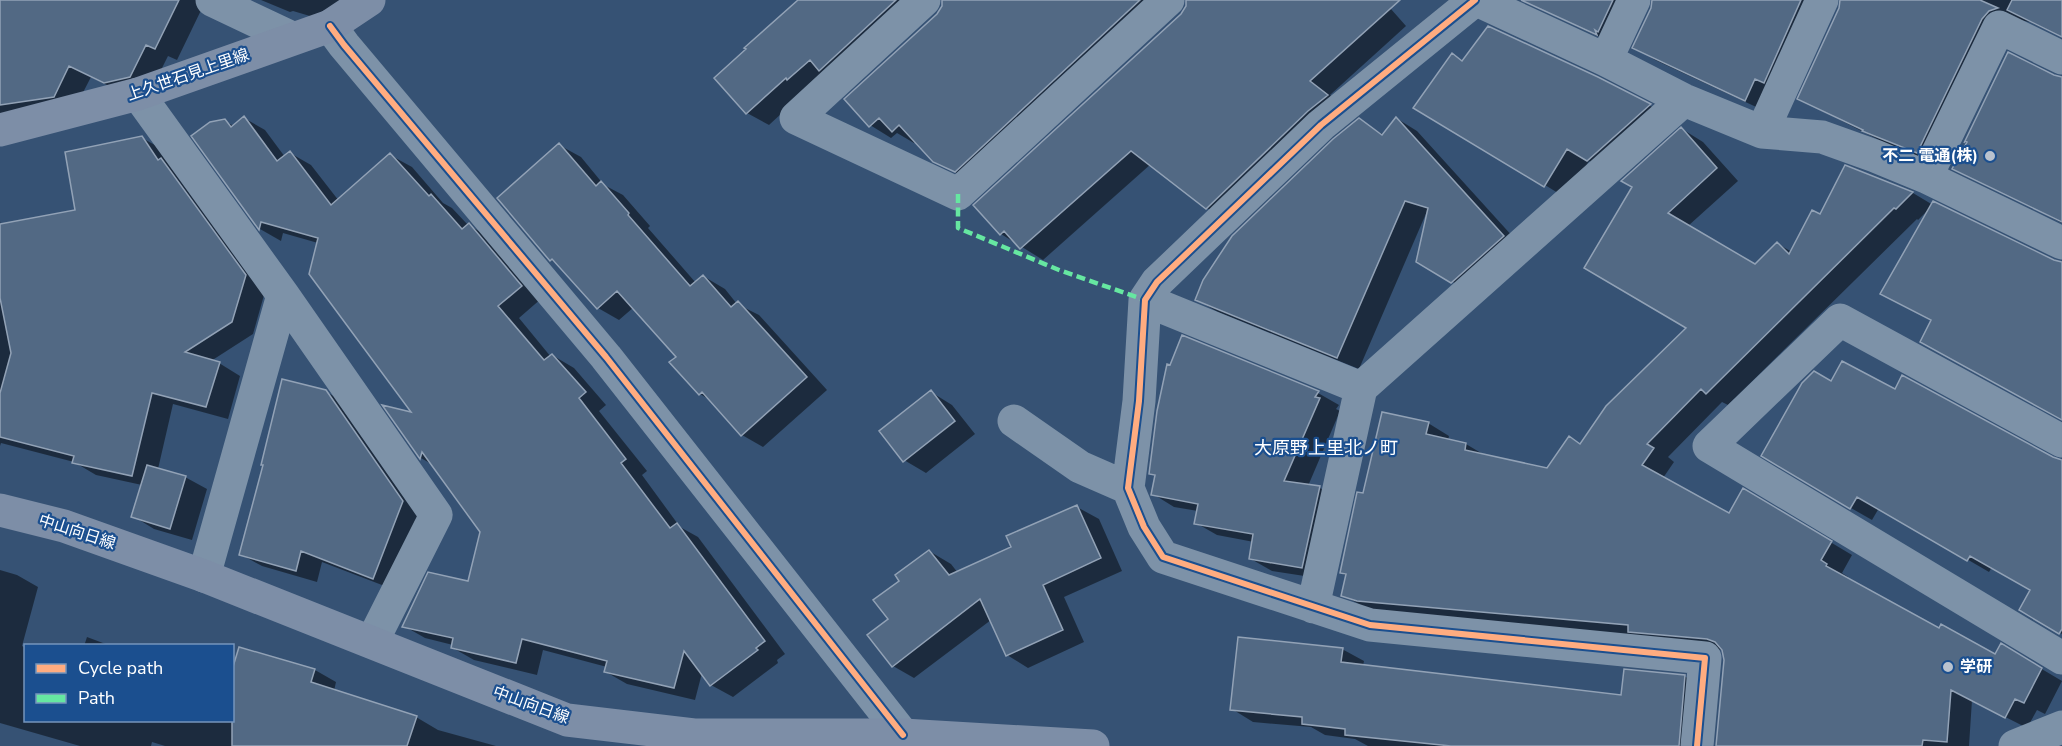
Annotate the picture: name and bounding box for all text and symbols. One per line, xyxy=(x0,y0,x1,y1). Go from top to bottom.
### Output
street label: 上久世石見上里線 xyxy=(124,44,252,106)
place label: 不二 電通(株) xyxy=(1882,145,1978,167)
marker: 不二 電通(株) xyxy=(1983,149,1997,163)
district label: 大原野上里北ノ町 xyxy=(1254,436,1398,460)
street label: 中山向日線 xyxy=(36,509,118,555)
legend xyxy=(24,644,234,722)
text: Cycle path xyxy=(78,656,163,680)
place label: 学研 xyxy=(1960,656,1992,678)
marker: 学研 xyxy=(1941,660,1955,674)
street label: 中山向日線 xyxy=(490,681,572,729)
text: Path xyxy=(78,686,115,710)

